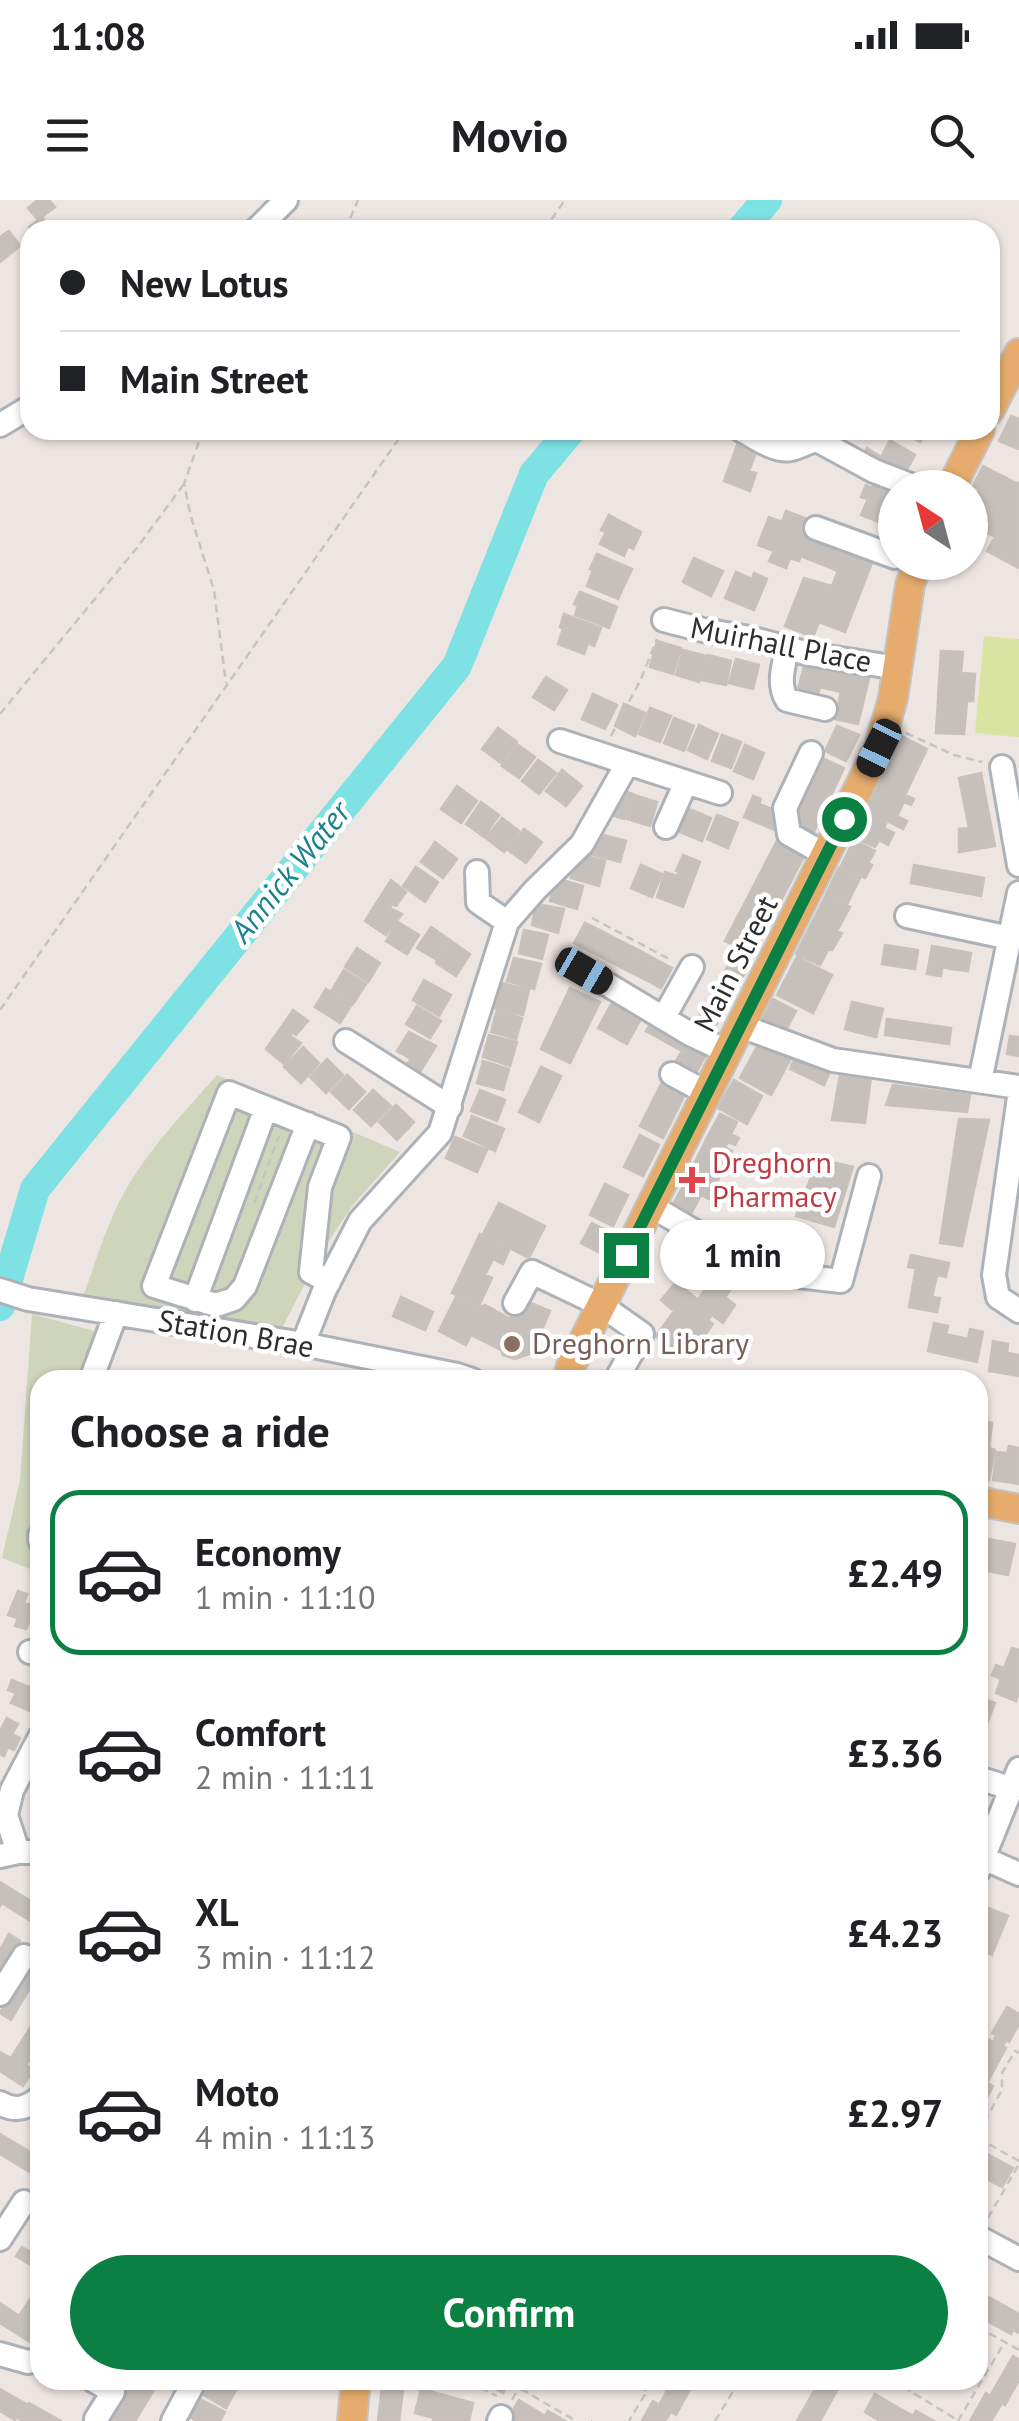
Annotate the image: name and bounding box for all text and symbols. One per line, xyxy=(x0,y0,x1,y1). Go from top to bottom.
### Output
text: 11:08 xyxy=(50,11,146,60)
text: Movio xyxy=(451,106,568,164)
icon: menu xyxy=(40,108,95,163)
icon: search xyxy=(924,108,979,163)
text: New Lotus xyxy=(120,258,289,307)
text: Main Street xyxy=(120,354,308,403)
north arrow xyxy=(878,470,988,580)
map controls xyxy=(878,470,988,580)
street label: Muirhall Place xyxy=(688,607,875,680)
car xyxy=(852,714,906,782)
water label: Annick Water xyxy=(218,790,361,952)
route start xyxy=(822,797,867,842)
street label: Main Street xyxy=(684,889,786,1038)
car xyxy=(551,943,617,999)
place label: Dreghorn Pharmacy xyxy=(712,1142,837,1215)
marker: Dreghorn Pharmacy xyxy=(681,1169,703,1191)
callout: 1 min xyxy=(661,1220,826,1290)
route end xyxy=(604,1233,649,1278)
text: 1 min xyxy=(703,1234,782,1276)
street label: Station Brae xyxy=(155,1300,317,1365)
place label: Dreghorn Library xyxy=(532,1323,749,1362)
marker: Dreghorn Library xyxy=(501,1333,523,1355)
text: Choose a ride xyxy=(70,1401,330,1459)
text: Economy xyxy=(195,1527,341,1576)
icon: car xyxy=(75,1528,165,1618)
text: £2.49 xyxy=(847,1548,943,1597)
text: 1 min · 11:10 xyxy=(195,1576,375,1618)
text: Comfort xyxy=(195,1707,326,1756)
icon: car xyxy=(75,1708,165,1798)
text: £3.36 xyxy=(847,1728,943,1777)
text: 2 min · 11:11 xyxy=(195,1756,375,1798)
text: XL xyxy=(195,1887,239,1936)
icon: car xyxy=(75,1888,165,1978)
text: £4.23 xyxy=(847,1908,943,1957)
text: 3 min · 11:12 xyxy=(195,1936,375,1978)
text: Moto xyxy=(195,2067,279,2116)
icon: car xyxy=(75,2068,165,2158)
text: £2.97 xyxy=(847,2088,943,2137)
text: 4 min · 11:13 xyxy=(195,2116,375,2158)
button: Confirm xyxy=(70,2255,948,2370)

